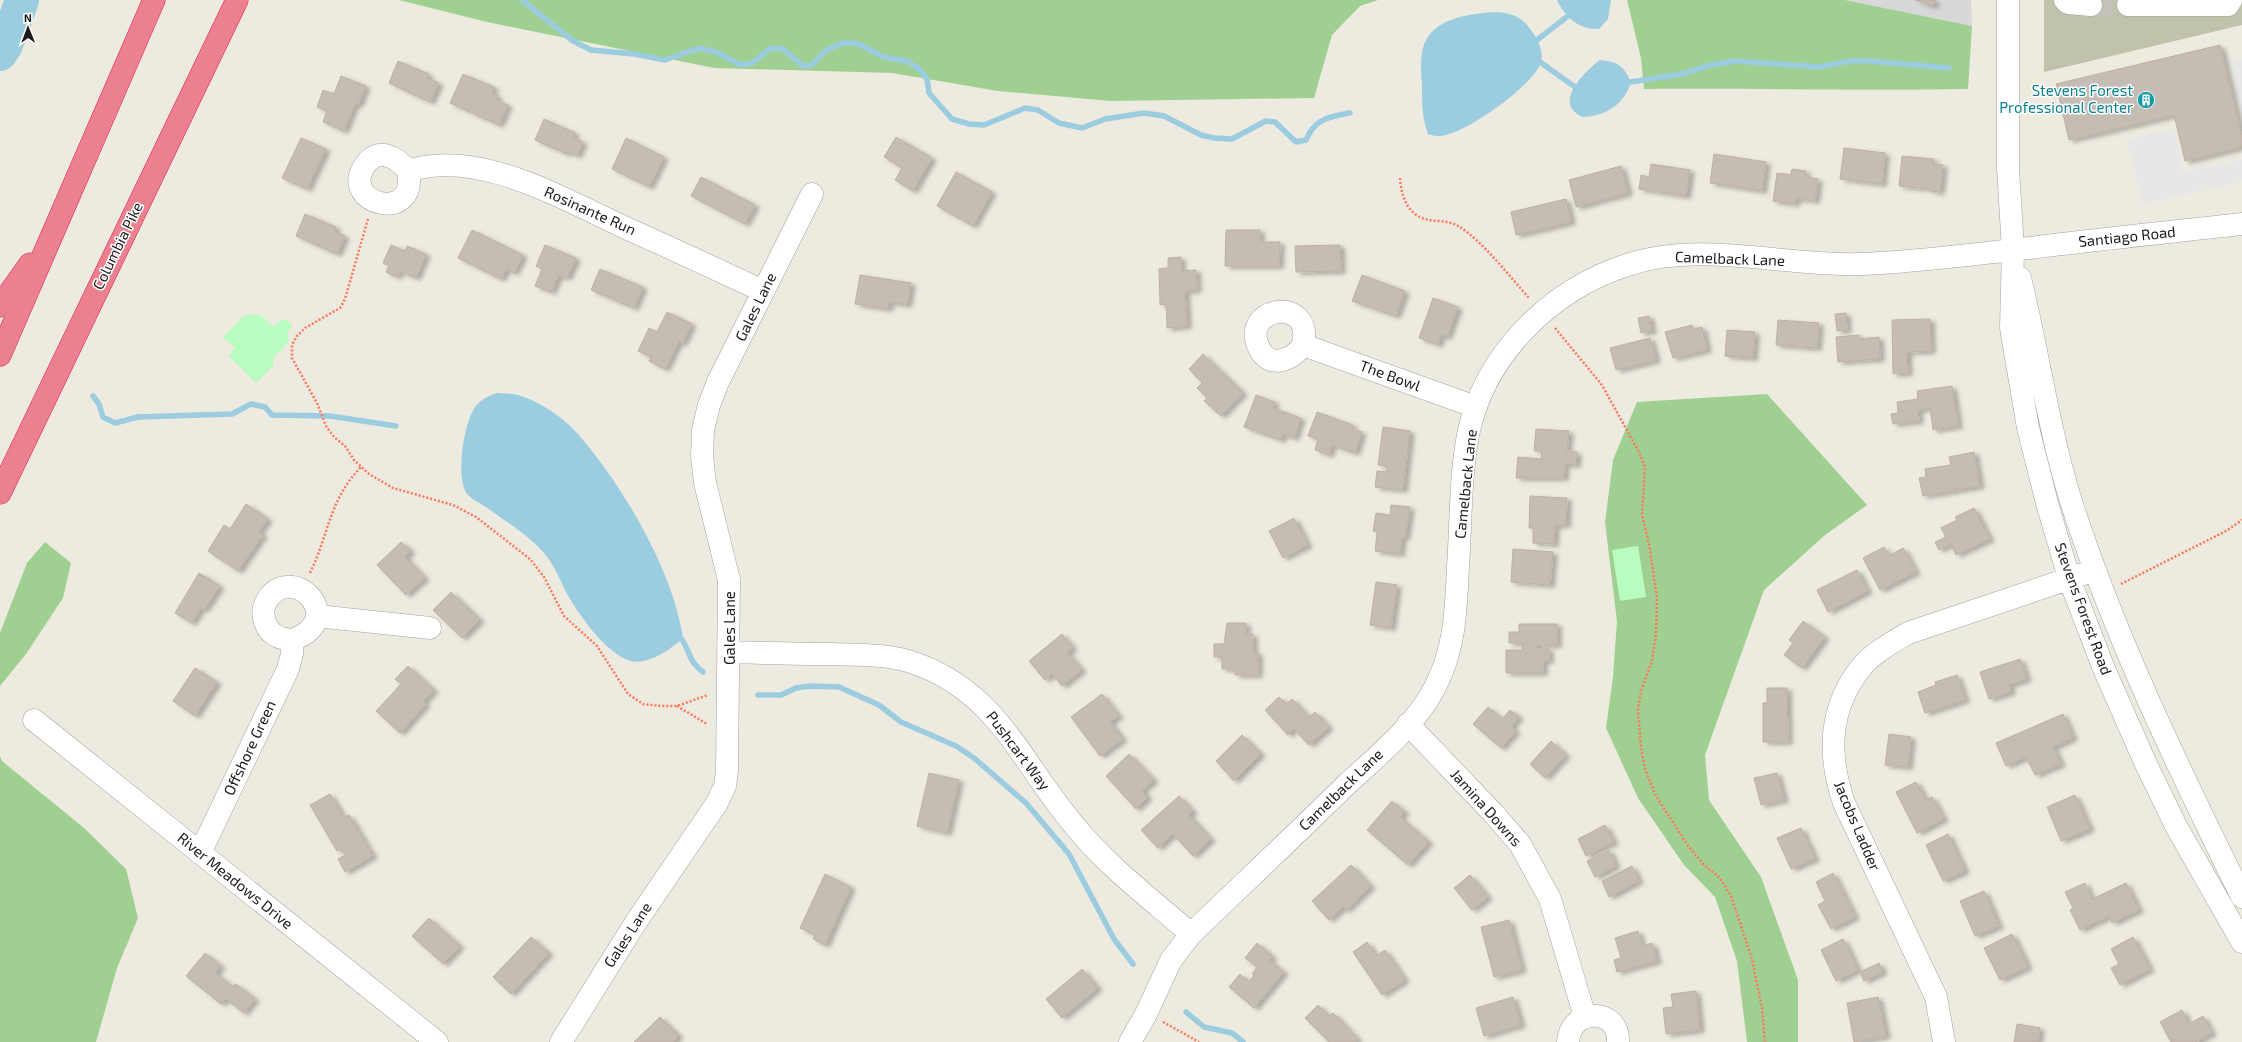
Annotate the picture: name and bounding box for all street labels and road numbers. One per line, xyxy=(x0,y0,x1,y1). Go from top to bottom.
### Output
street label: Rosinante Run xyxy=(542,182,639,238)
street label: Columbia Pike xyxy=(88,199,146,292)
street label: Santiago Road xyxy=(2077,222,2176,250)
street label: Camelback Lane xyxy=(1675,247,1785,269)
street label: Gales Lane xyxy=(731,269,779,344)
street label: The Bowl xyxy=(1357,356,1424,395)
street label: Camelback Lane xyxy=(1450,428,1480,540)
street label: Stevens Forest Road xyxy=(2052,540,2116,677)
street label: Gales Lane xyxy=(720,591,738,665)
street label: Offshore Green xyxy=(219,697,279,798)
street label: Pushcart Way xyxy=(983,707,1054,794)
street label: Camelback Lane xyxy=(1294,745,1386,834)
street label: Jamina Downs xyxy=(1447,765,1526,850)
street label: Jacobs Ladder xyxy=(1831,778,1885,873)
street label: River Meadows Drive xyxy=(174,828,297,932)
street label: Gales Lane xyxy=(599,899,655,970)

